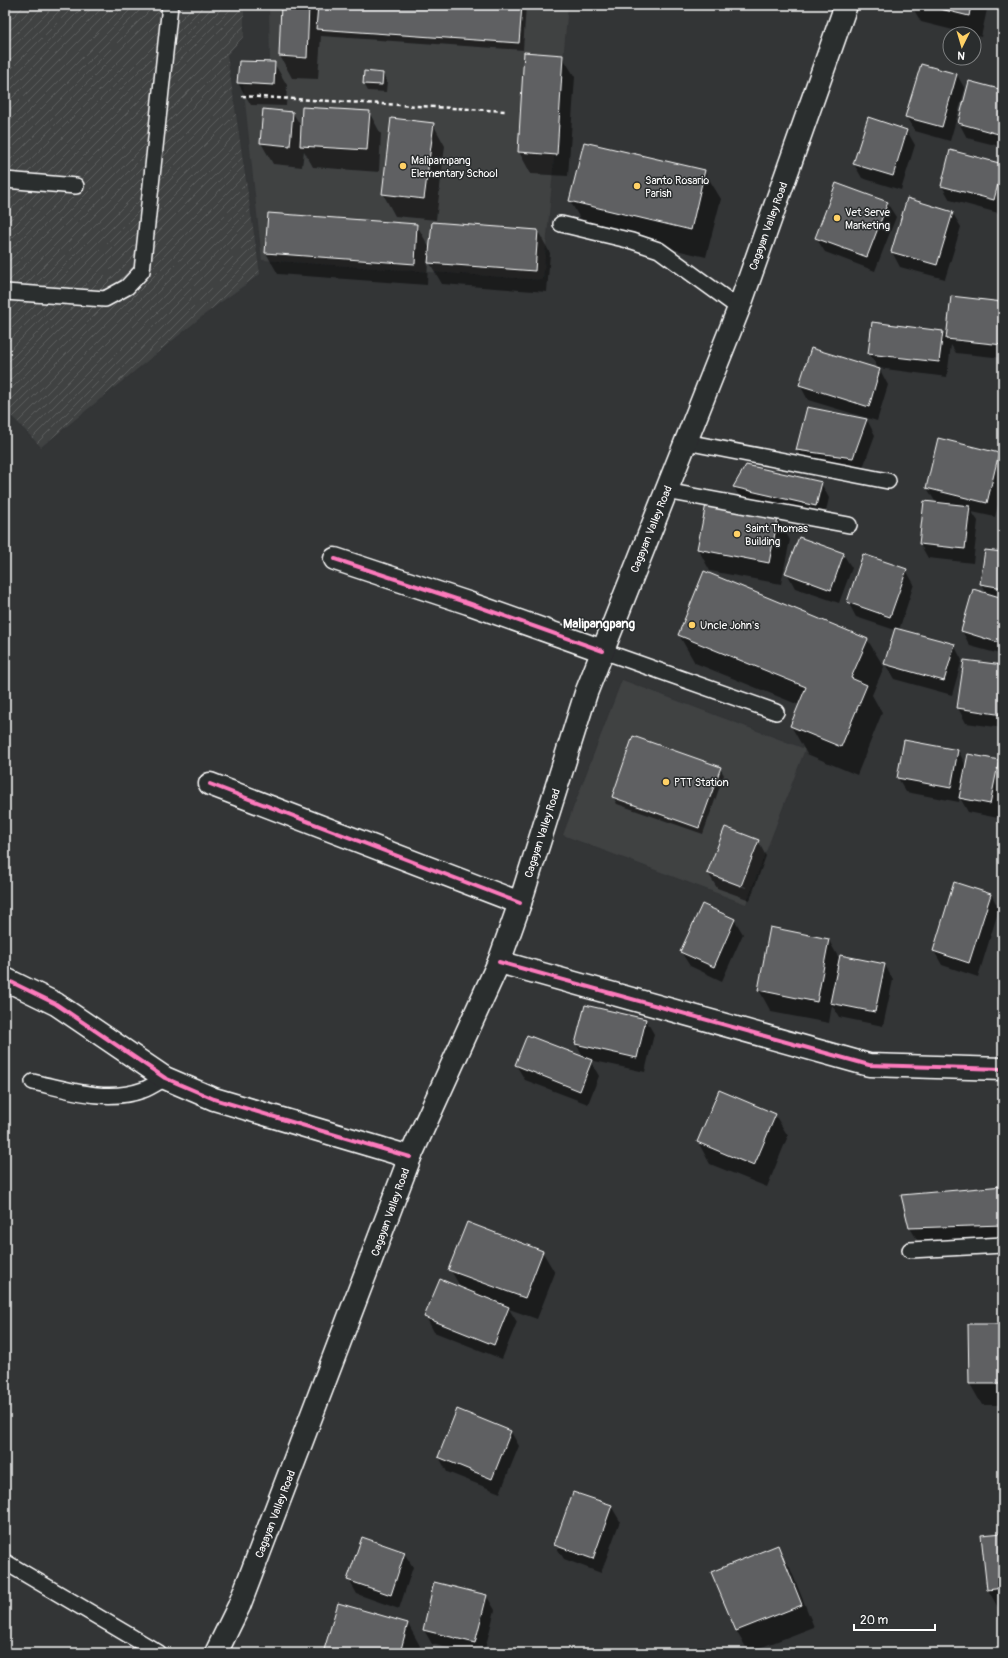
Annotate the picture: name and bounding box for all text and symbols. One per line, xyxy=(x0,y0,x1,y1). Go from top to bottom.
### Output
north arrow xyxy=(942,26,982,66)
text: N xyxy=(956,49,965,62)
place label: Malipampang Elementary School xyxy=(411,154,498,180)
marker: Malipampang Elementary School xyxy=(398,161,408,171)
place label: Santo Rosario Parish xyxy=(645,174,709,200)
street label: Cagayan Valley Road xyxy=(746,180,790,272)
marker: Santo Rosario Parish xyxy=(632,181,642,191)
place label: Vet Serve Marketing xyxy=(845,206,891,232)
marker: Vet Serve Marketing xyxy=(832,213,842,223)
street label: Cagayan Valley Road xyxy=(628,484,675,575)
place label: Saint Thomas Building xyxy=(745,522,808,548)
marker: Saint Thomas Building xyxy=(732,529,742,539)
district label: Malipangpang xyxy=(563,616,636,632)
place label: Uncle John's xyxy=(700,619,759,632)
marker: Uncle John's xyxy=(687,620,697,630)
place label: PTT Station xyxy=(674,776,729,789)
marker: PTT Station xyxy=(661,777,671,787)
street label: Cagayan Valley Road xyxy=(522,787,563,879)
street label: Cagayan Valley Road xyxy=(368,1166,412,1258)
street label: Cagayan Valley Road xyxy=(253,1468,298,1560)
scale bar xyxy=(854,1606,935,1632)
text: 20 m xyxy=(860,1613,889,1628)

